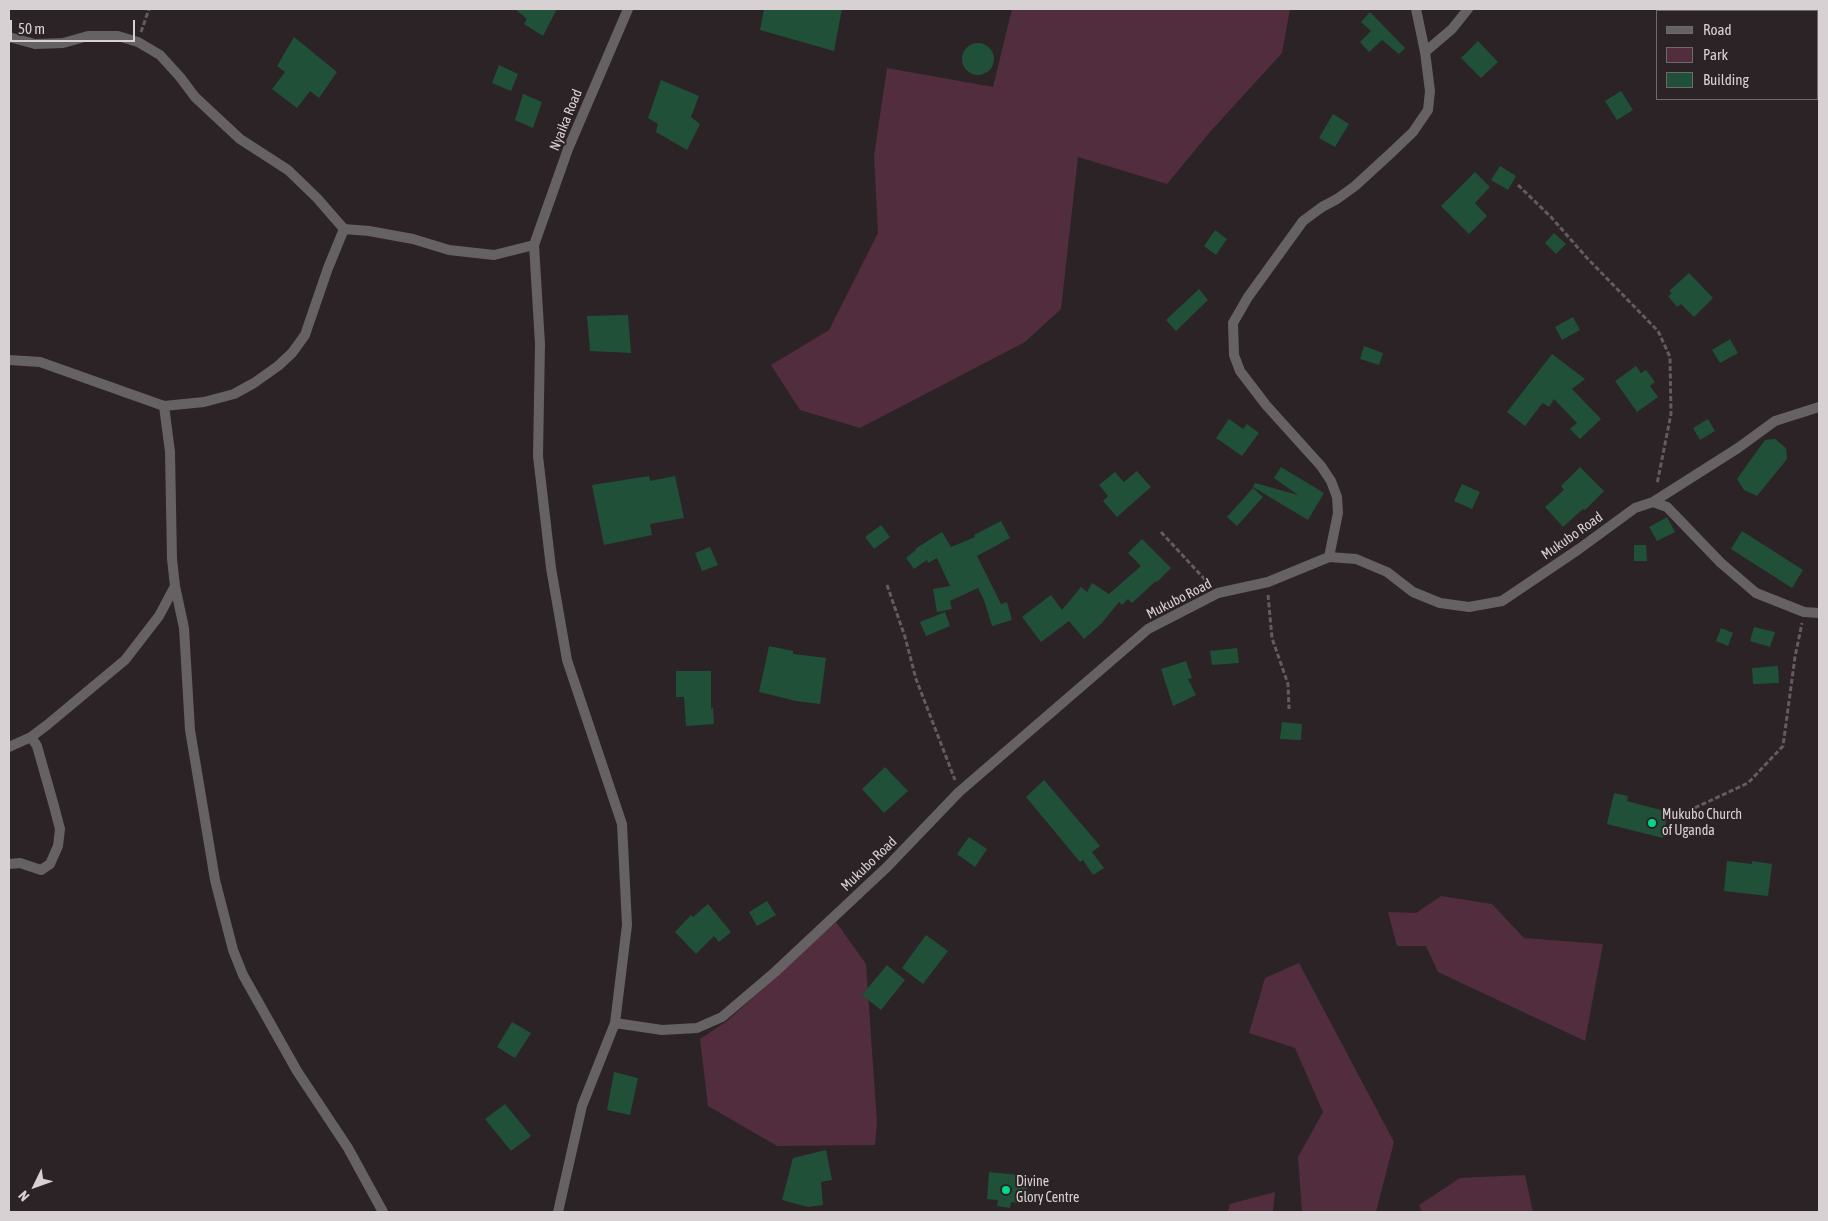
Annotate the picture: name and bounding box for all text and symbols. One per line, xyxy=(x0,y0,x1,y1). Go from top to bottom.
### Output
scale bar xyxy=(12,10,138,42)
legend xyxy=(1656,10,1818,100)
text: 50 m xyxy=(18,20,45,37)
text: Road xyxy=(1703,21,1732,38)
text: Park xyxy=(1703,46,1728,63)
text: Building xyxy=(1703,71,1749,88)
street label: Nyaika Road xyxy=(546,87,586,153)
street label: Mukubo Road xyxy=(1538,509,1606,563)
street label: Mukubo Road xyxy=(1144,575,1214,623)
place label: Mukubo Church of Uganda xyxy=(1662,807,1742,840)
marker: Mukubo Church of Uganda xyxy=(1646,817,1658,829)
street label: Mukubo Road xyxy=(838,833,900,895)
north arrow xyxy=(10,1161,60,1211)
place label: Divine Glory Centre xyxy=(1016,1174,1079,1206)
marker: Divine Glory Centre xyxy=(1000,1184,1012,1196)
text: N xyxy=(15,1188,33,1204)

